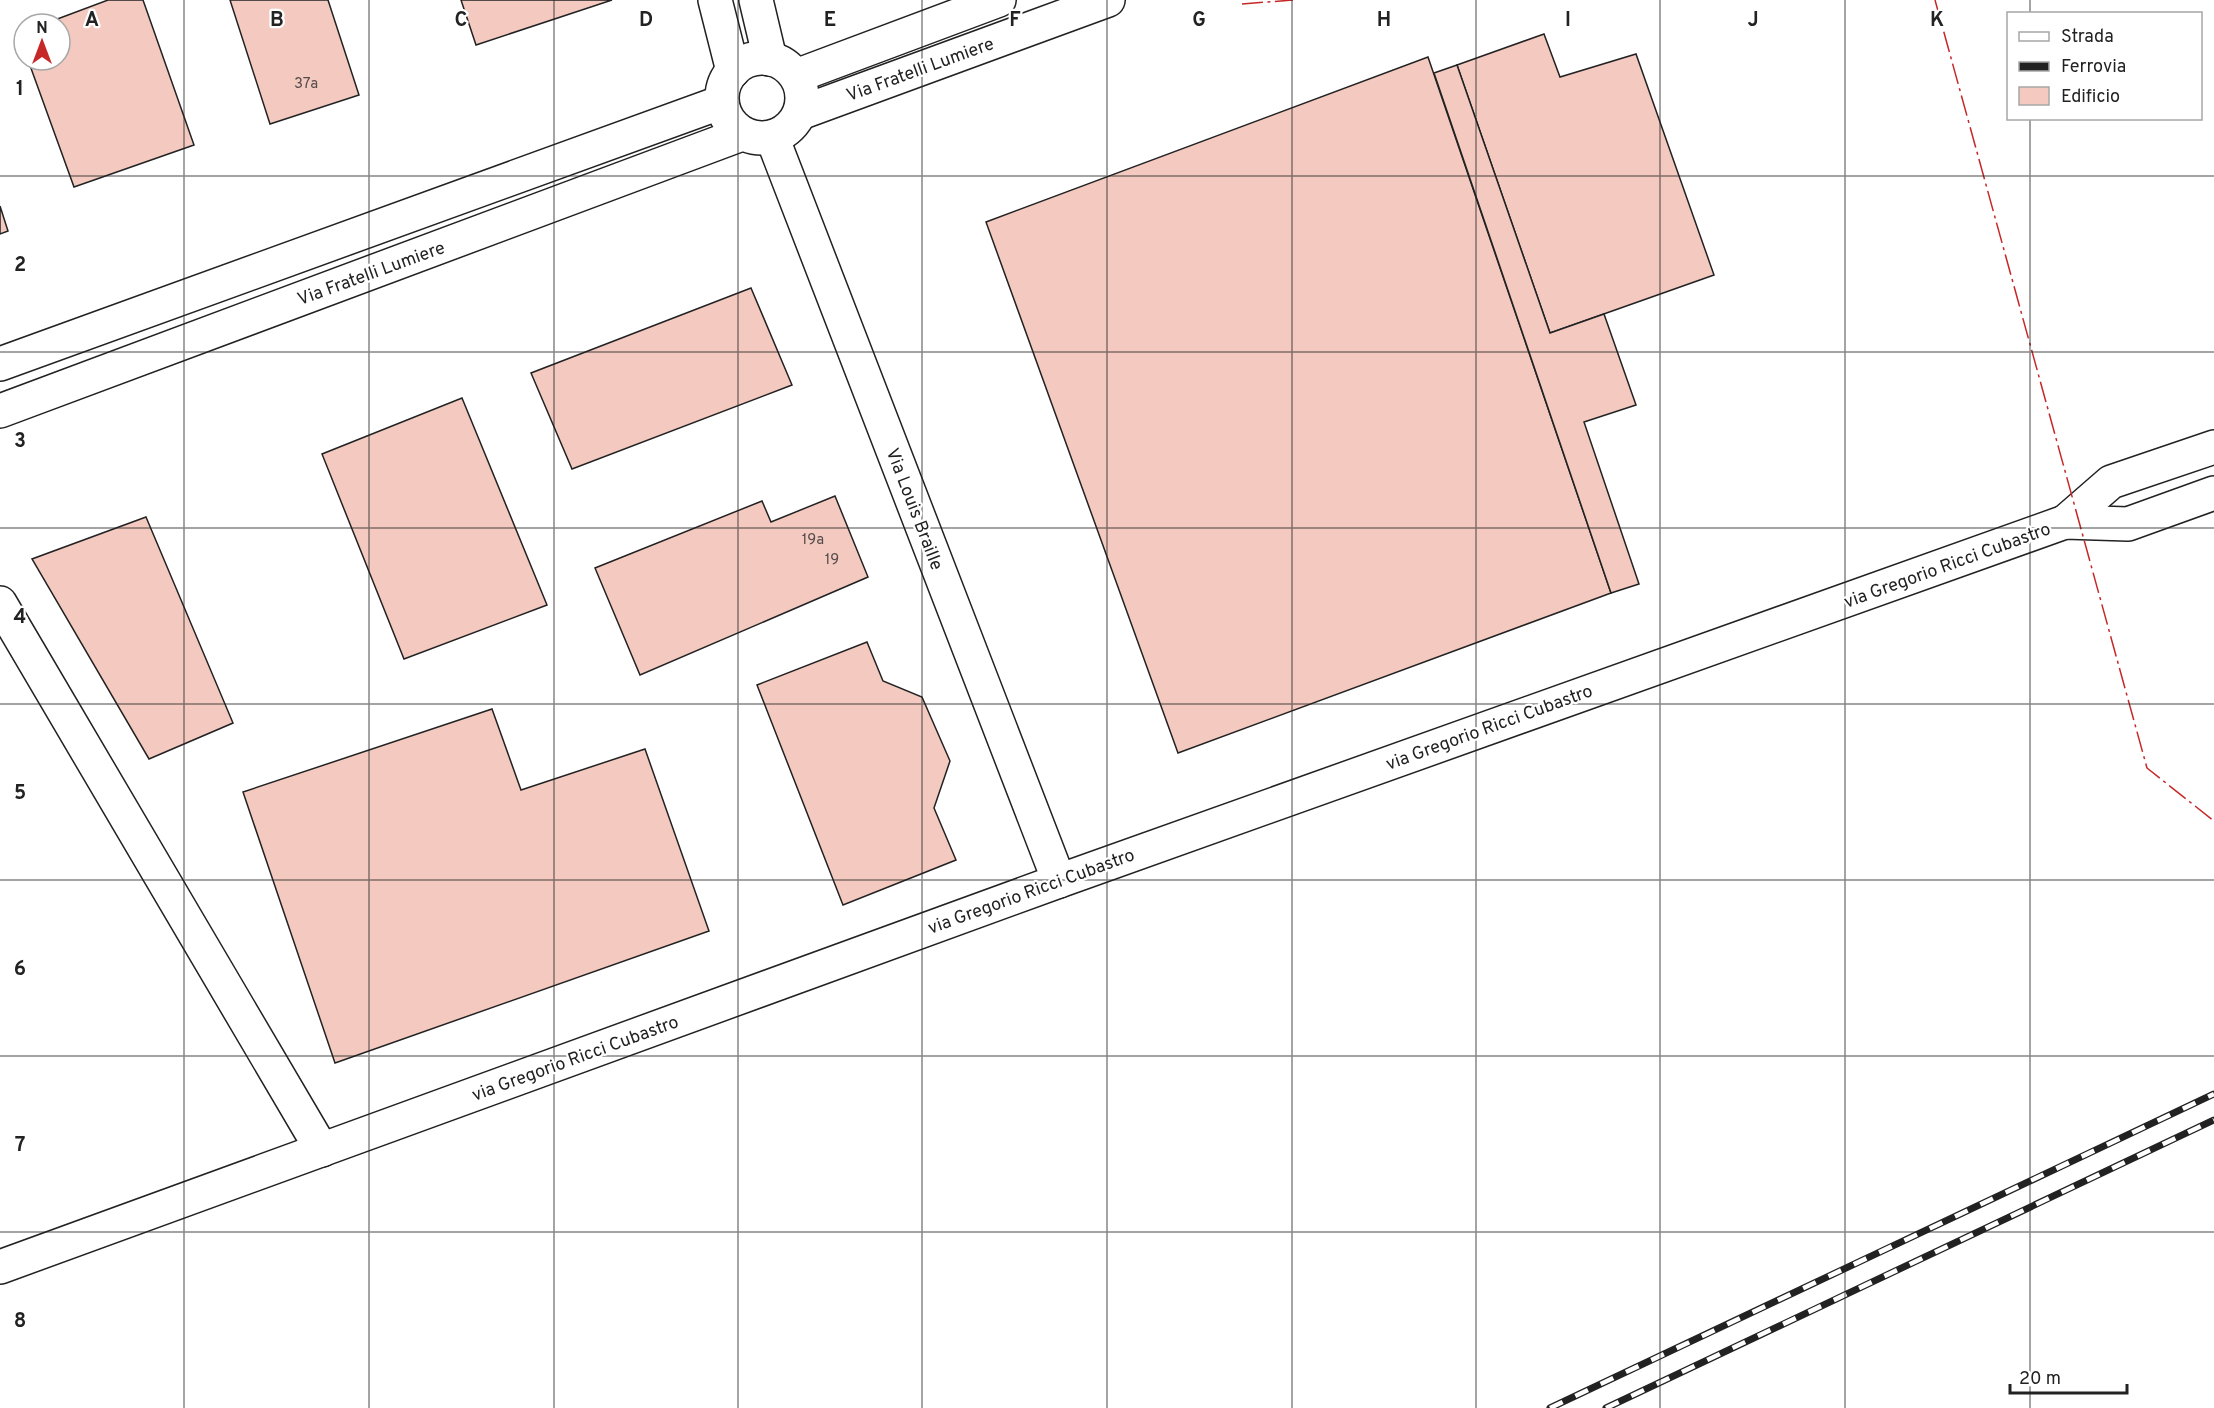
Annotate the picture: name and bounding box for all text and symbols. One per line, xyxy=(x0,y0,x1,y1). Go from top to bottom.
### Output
text: A xyxy=(85,8,99,34)
text: B xyxy=(270,8,284,34)
text: C xyxy=(455,8,467,34)
text: D xyxy=(639,8,653,34)
text: E xyxy=(824,8,836,34)
text: F xyxy=(1009,8,1021,34)
text: G xyxy=(1192,8,1206,34)
text: H xyxy=(1377,8,1391,34)
text: I xyxy=(1565,8,1571,34)
text: J xyxy=(1747,8,1759,34)
text: K xyxy=(1930,8,1944,34)
north arrow xyxy=(12,12,72,72)
legend xyxy=(2007,12,2202,120)
text: N xyxy=(36,19,48,39)
text: Strada xyxy=(2061,26,2114,49)
street label: Via Fratelli Lumiere xyxy=(844,33,997,108)
text: Ferrovia xyxy=(2061,56,2126,79)
house number: 37a xyxy=(294,75,318,94)
text: 1 xyxy=(16,77,24,103)
text: Edificio xyxy=(2061,86,2120,109)
street label: Via Fratelli Lumiere xyxy=(295,237,448,312)
text: 2 xyxy=(14,253,26,279)
text: 3 xyxy=(14,429,26,455)
street label: Via Louis Braille xyxy=(880,445,947,574)
street label: via Gregorio Ricci Cubastro xyxy=(1841,518,2054,615)
house number: 19a xyxy=(802,531,824,550)
house number: 19 xyxy=(825,551,839,570)
text: 4 xyxy=(14,605,26,631)
street label: via Gregorio Ricci Cubastro xyxy=(1383,680,1596,777)
text: 5 xyxy=(14,781,26,807)
street label: via Gregorio Ricci Cubastro xyxy=(925,844,1138,941)
text: 6 xyxy=(14,957,26,983)
street label: via Gregorio Ricci Cubastro xyxy=(469,1011,682,1108)
text: 7 xyxy=(15,1133,25,1159)
text: 8 xyxy=(14,1309,26,1335)
scale bar xyxy=(2010,1357,2127,1395)
text: 20 m xyxy=(2019,1368,2061,1391)

